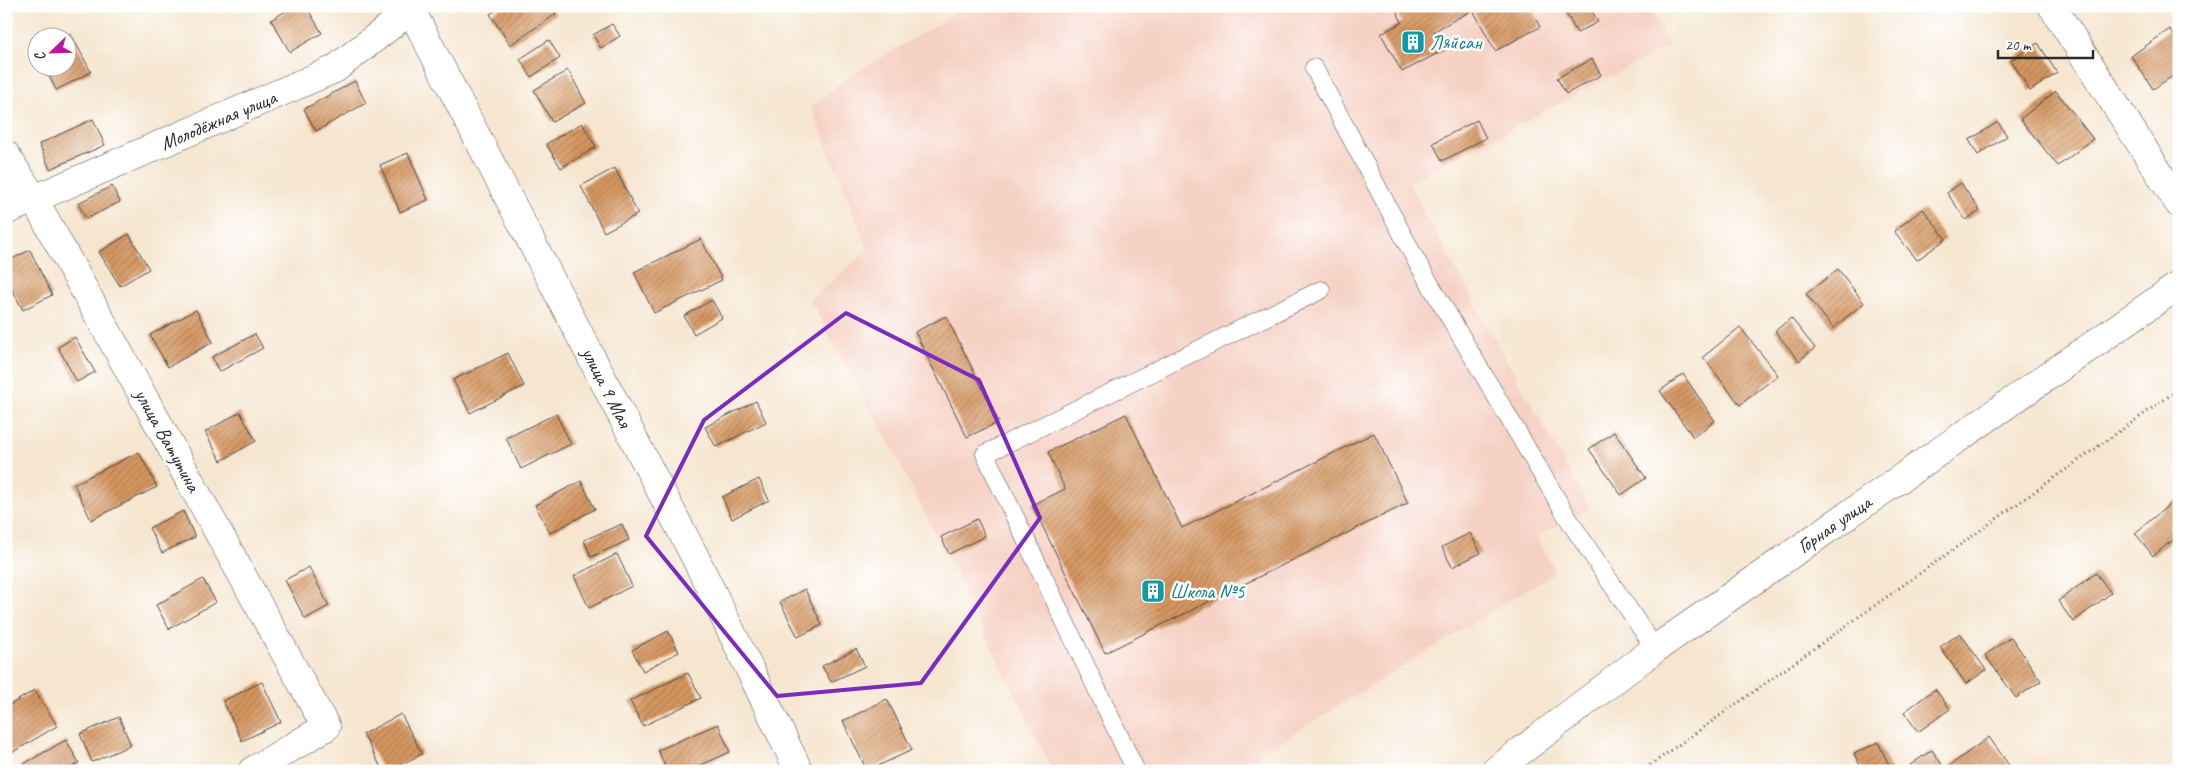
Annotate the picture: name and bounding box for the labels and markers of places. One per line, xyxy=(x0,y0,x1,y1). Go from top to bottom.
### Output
building icon: Ляйсан xyxy=(1400,29,1426,55)
place label: Ляйсан xyxy=(1430,30,1484,55)
building icon: Школа №5 xyxy=(1140,578,1166,604)
place label: Школа №5 xyxy=(1170,579,1245,604)

